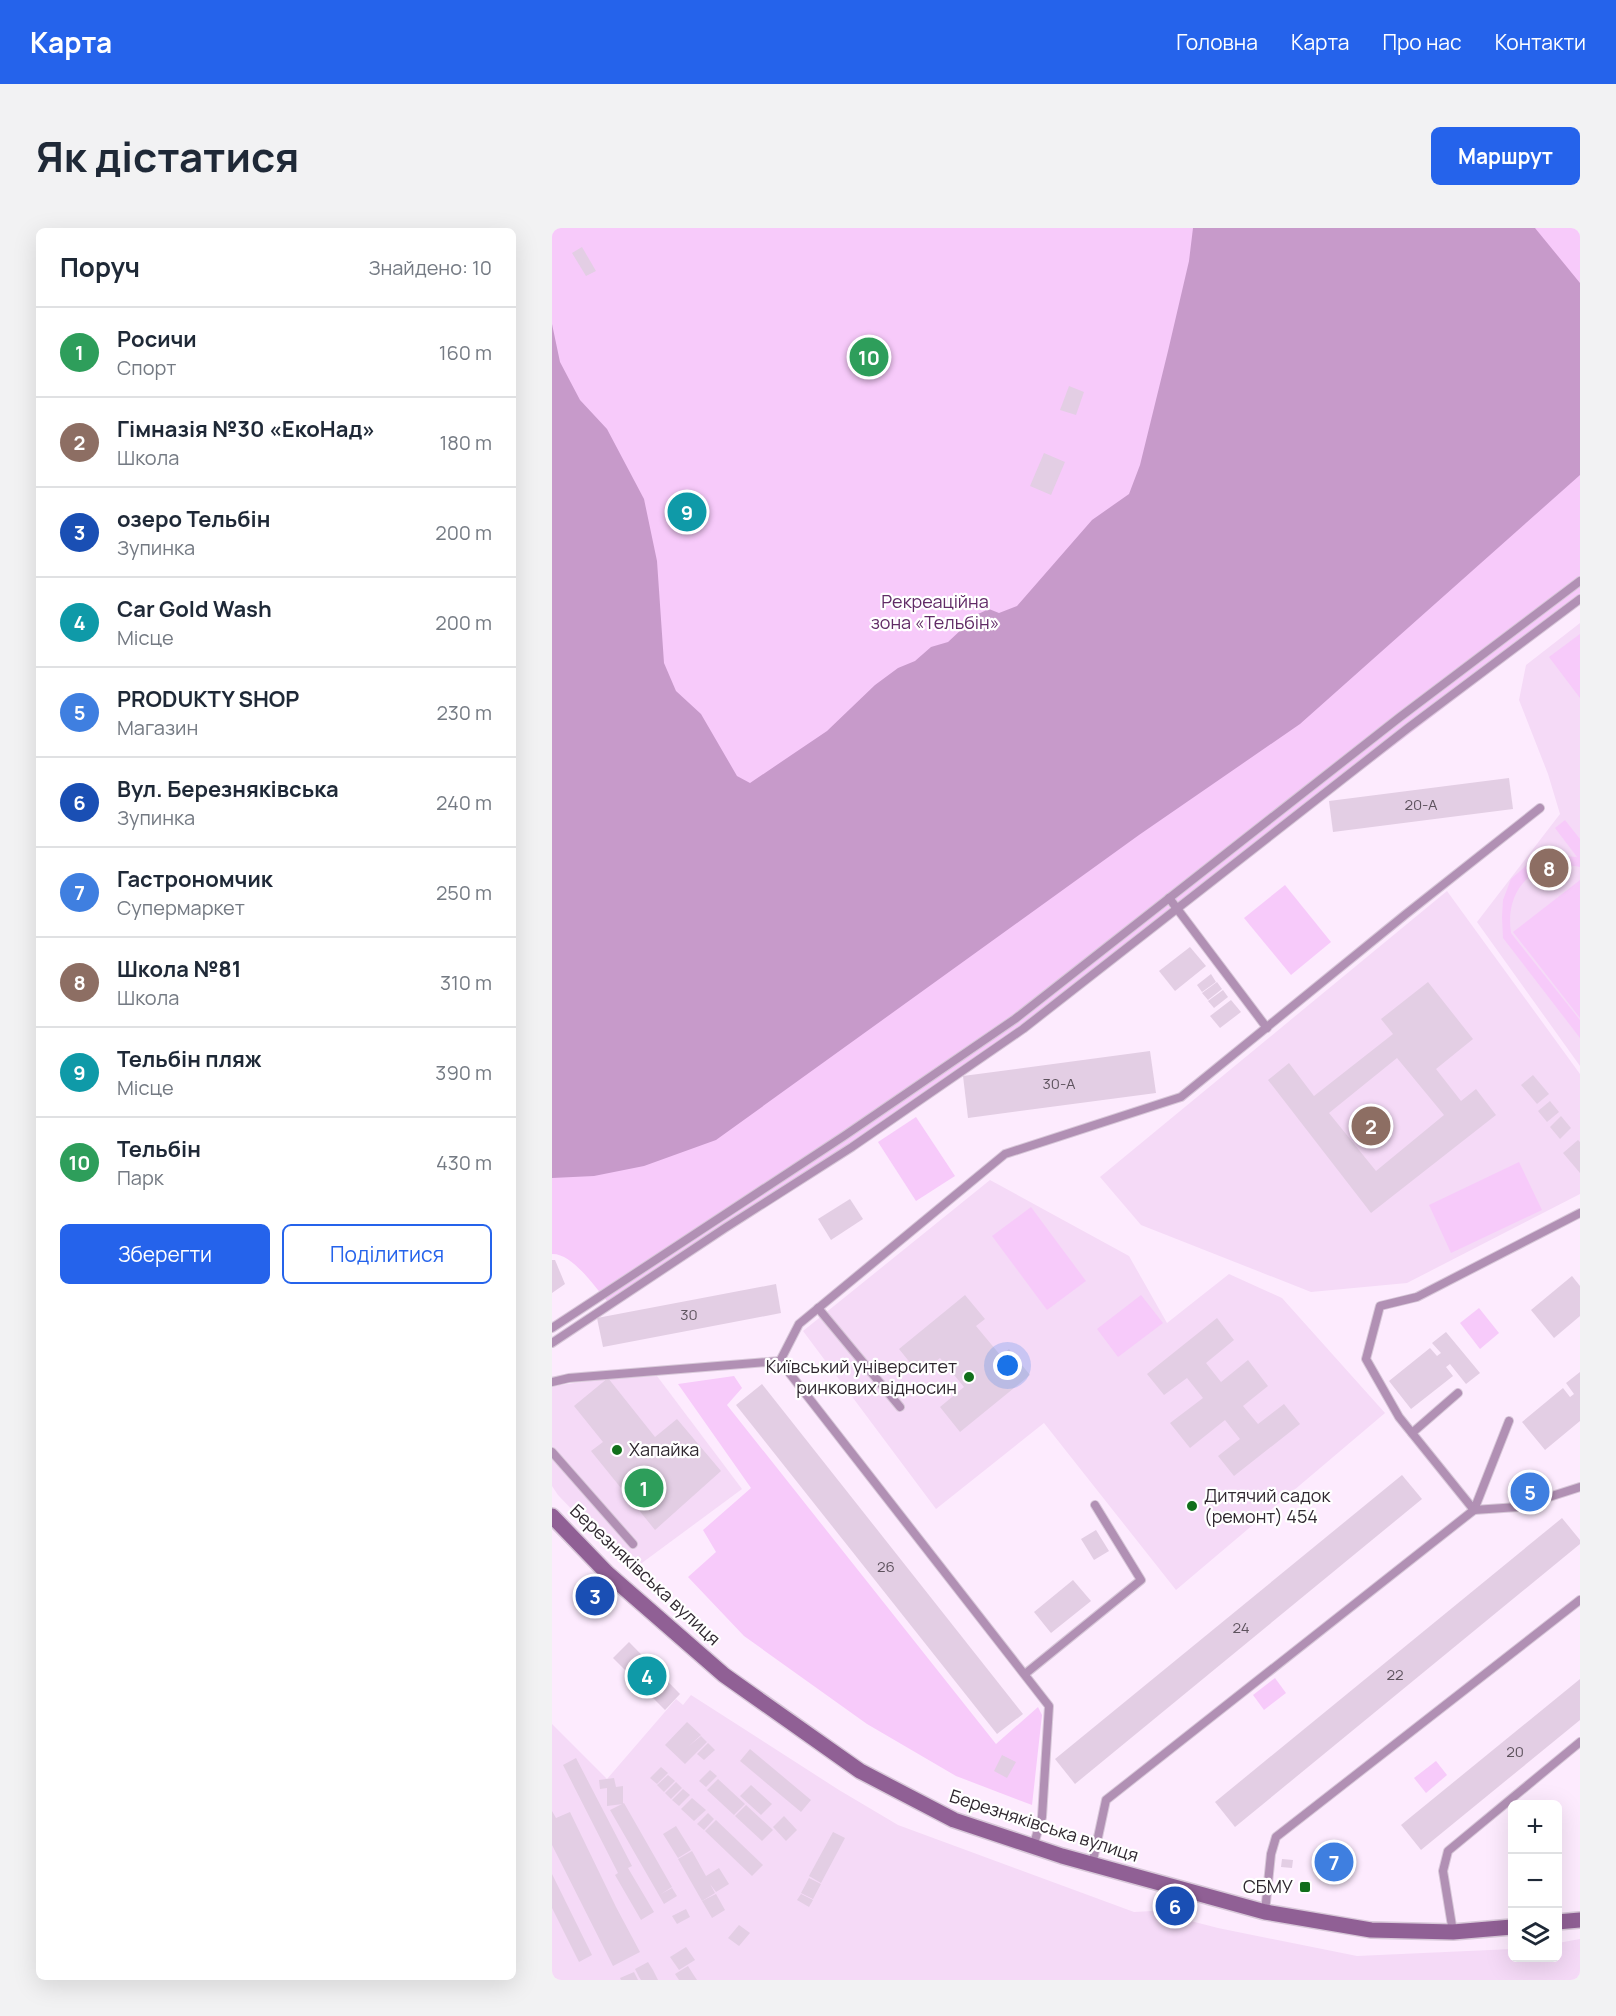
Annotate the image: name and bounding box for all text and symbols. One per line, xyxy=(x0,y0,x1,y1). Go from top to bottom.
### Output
text: Карта xyxy=(30,23,112,61)
text: Головна xyxy=(1176,28,1258,56)
text: Карта xyxy=(1291,28,1349,56)
text: Про нас xyxy=(1382,28,1462,56)
text: Контакти xyxy=(1495,28,1586,56)
text: Як дістатися xyxy=(36,127,299,185)
button: Маршрут xyxy=(1431,127,1580,185)
text: Поруч xyxy=(60,249,140,285)
text: Знайдено: 10 xyxy=(368,254,492,281)
text: Росичи xyxy=(117,324,197,354)
pin: 10 xyxy=(850,334,888,380)
text: 1 xyxy=(75,339,84,366)
text: 160 m xyxy=(439,339,492,366)
text: Спорт xyxy=(117,354,177,381)
text: Гімназія №30 «ЕкоНад» xyxy=(117,414,375,444)
text: 2 xyxy=(74,429,85,456)
text: 180 m xyxy=(439,429,492,456)
text: Школа xyxy=(117,444,179,471)
pin: 9 xyxy=(668,490,706,534)
text: озеро Тельбін xyxy=(117,504,270,534)
text: 3 xyxy=(74,519,85,546)
text: 200 m xyxy=(435,519,492,546)
text: Зупинка xyxy=(117,534,195,561)
park label: Рекреаційна зона «Тельбін» xyxy=(871,589,999,634)
text: Car Gold Wash xyxy=(117,594,272,624)
text: 4 xyxy=(73,609,86,636)
text: 200 m xyxy=(435,609,492,636)
text: Місце xyxy=(117,624,174,651)
text: PRODUKTY SHOP xyxy=(117,684,299,714)
text: 5 xyxy=(74,699,85,726)
text: 230 m xyxy=(436,699,492,726)
text: Магазин xyxy=(117,714,198,741)
text: Вул. Березняківська xyxy=(117,774,339,804)
text: 6 xyxy=(73,789,86,816)
text: 240 m xyxy=(436,789,492,816)
house number: 20-А xyxy=(1404,794,1438,815)
text: Зупинка xyxy=(117,804,195,831)
pin: 8 xyxy=(1530,846,1568,890)
text: Гастрономчик xyxy=(117,864,273,894)
text: 7 xyxy=(74,879,85,906)
text: 250 m xyxy=(436,879,492,906)
text: Супермаркет xyxy=(117,894,245,921)
text: Школа №81 xyxy=(117,954,241,984)
text: 8 xyxy=(73,969,86,996)
text: 310 m xyxy=(440,969,492,996)
text: Школа xyxy=(117,984,179,1011)
text: Тельбін пляж xyxy=(117,1044,262,1074)
text: 9 xyxy=(73,1059,86,1086)
text: 390 m xyxy=(435,1059,492,1086)
house number: 30-А xyxy=(1043,1073,1076,1094)
text: Місце xyxy=(117,1074,174,1101)
pin: 2 xyxy=(1352,1104,1390,1148)
text: Тельбін xyxy=(117,1134,201,1164)
text: 10 xyxy=(69,1149,90,1176)
text: 430 m xyxy=(436,1149,492,1176)
text: Парк xyxy=(117,1164,164,1191)
button: Зберегти xyxy=(60,1224,270,1284)
button: Поділитися xyxy=(282,1224,492,1284)
house number: 30 xyxy=(680,1304,698,1325)
your location xyxy=(993,1351,1022,1380)
place label: Київський університет ринкових відносин xyxy=(766,1354,957,1399)
marker: Київський університет ринкових відносин xyxy=(962,1370,976,1384)
place label: Хапайка xyxy=(629,1437,699,1461)
marker: Хапайка xyxy=(610,1443,624,1457)
pin: 1 xyxy=(624,1466,664,1510)
pin: 5 xyxy=(1510,1470,1550,1514)
place label: Дитячий садок (ремонт) 454 xyxy=(1204,1483,1331,1528)
street label: Березняківська вулиця xyxy=(565,1498,726,1650)
marker: Дитячий садок (ремонт) 454 xyxy=(1185,1499,1199,1513)
house number: 26 xyxy=(877,1556,895,1577)
pin: 3 xyxy=(576,1574,615,1618)
house number: 24 xyxy=(1232,1617,1250,1638)
pin: 4 xyxy=(628,1654,667,1698)
house number: 22 xyxy=(1386,1664,1404,1685)
house number: 20 xyxy=(1506,1741,1524,1762)
street label: Березняківська вулиця xyxy=(947,1783,1142,1867)
map controls xyxy=(1508,1800,1562,1962)
button: + xyxy=(1508,1800,1562,1854)
pin: 7 xyxy=(1314,1840,1354,1884)
button: − xyxy=(1508,1854,1562,1908)
place label: СБМУ xyxy=(1243,1874,1293,1898)
marker: СБМУ xyxy=(1298,1880,1312,1894)
pin: 6 xyxy=(1156,1884,1194,1928)
button: layers xyxy=(1508,1908,1562,1962)

